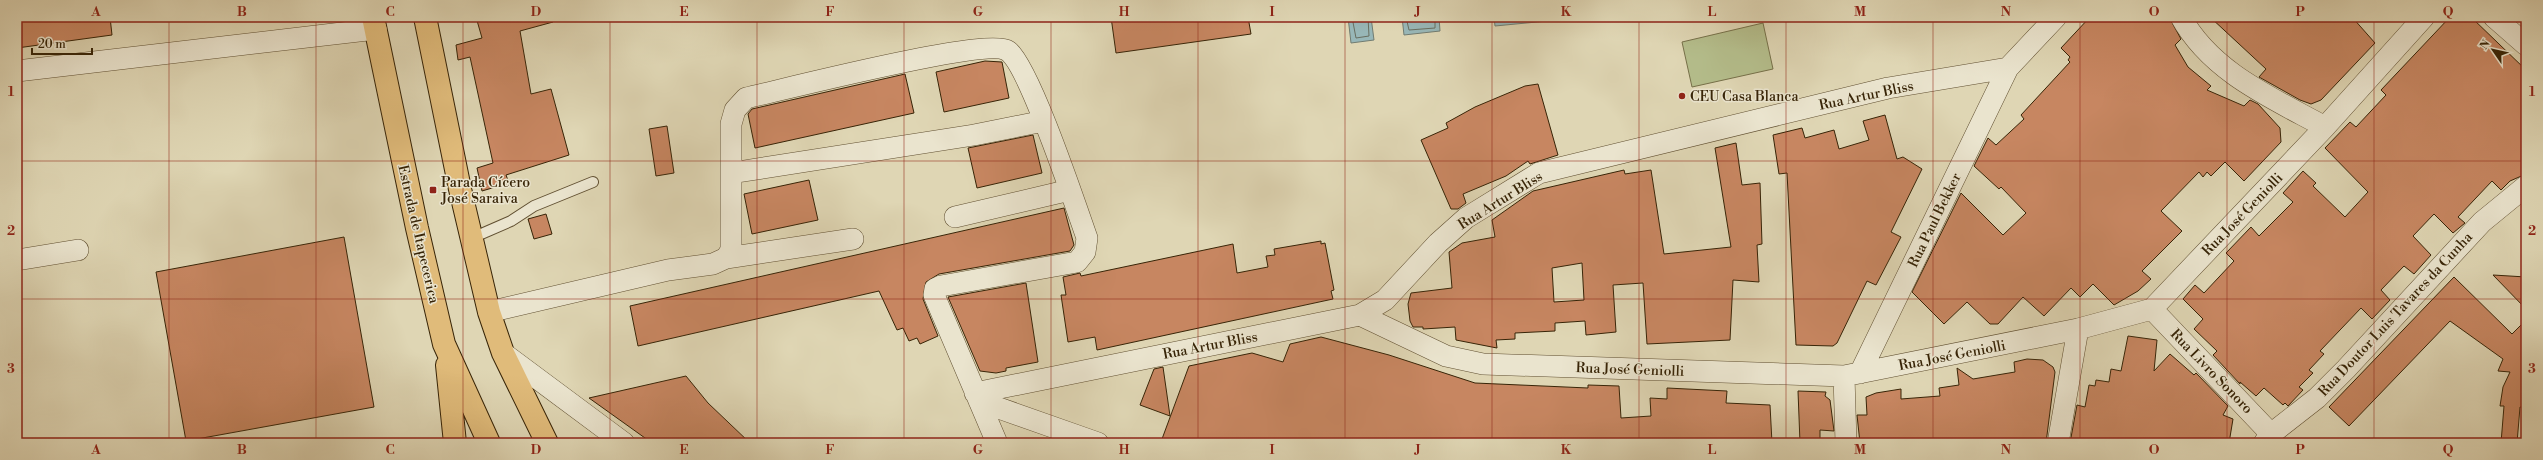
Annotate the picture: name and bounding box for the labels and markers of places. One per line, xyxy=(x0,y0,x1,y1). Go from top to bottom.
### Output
place label: CEU Casa Blanca xyxy=(1690,88,1799,106)
marker: CEU Casa Blanca xyxy=(1677,91,1687,101)
place label: Parada Cícero José Saraiva xyxy=(440,174,530,208)
marker: Parada Cícero José Saraiva xyxy=(428,185,438,195)

